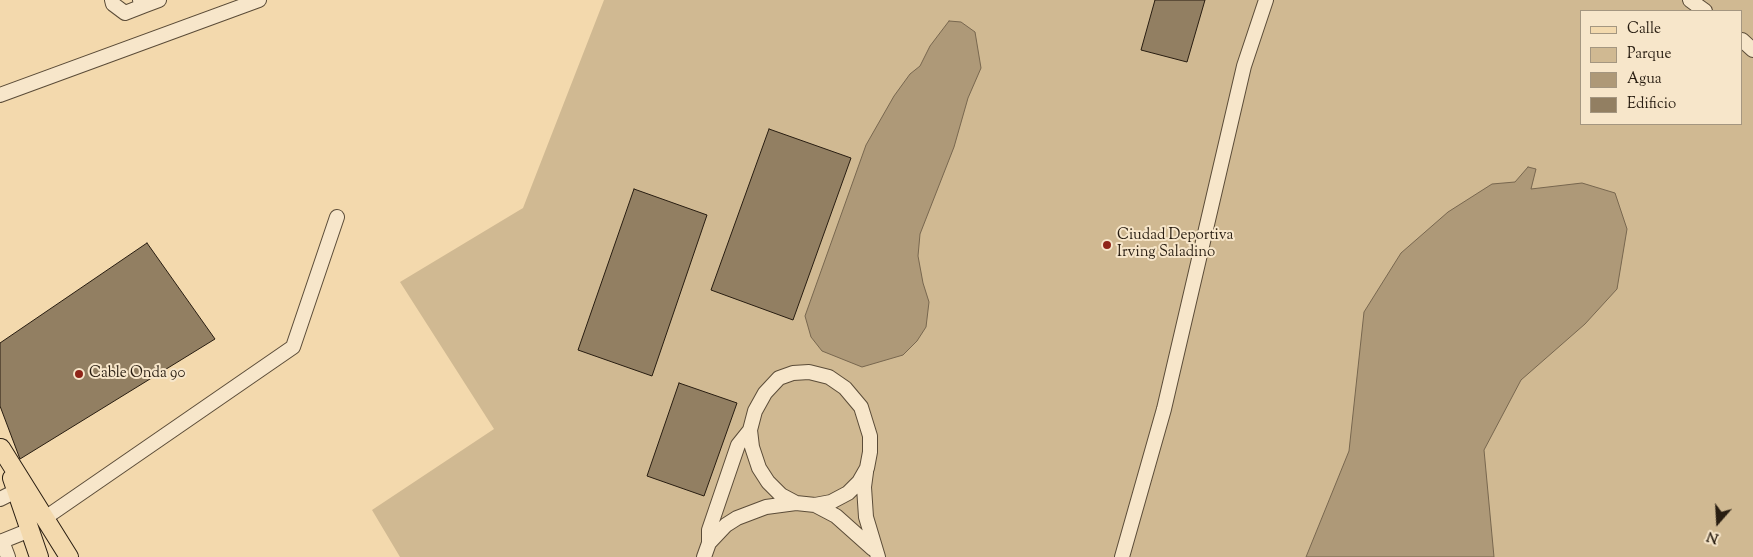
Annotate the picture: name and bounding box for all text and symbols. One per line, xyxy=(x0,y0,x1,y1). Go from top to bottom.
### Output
legend xyxy=(1580,10,1743,125)
text: Calle xyxy=(1627,19,1661,40)
text: Parque xyxy=(1627,44,1671,65)
text: Agua xyxy=(1627,69,1662,90)
text: Edificio xyxy=(1627,94,1676,115)
place label: Ciudad Deportiva Irving Saladino xyxy=(1117,227,1234,262)
marker: Ciudad Deportiva Irving Saladino xyxy=(1101,239,1113,251)
place label: Cable Onda 90 xyxy=(89,365,185,383)
marker: Cable Onda 90 xyxy=(73,368,85,380)
north arrow xyxy=(1693,497,1743,547)
text: N xyxy=(1705,525,1722,547)

